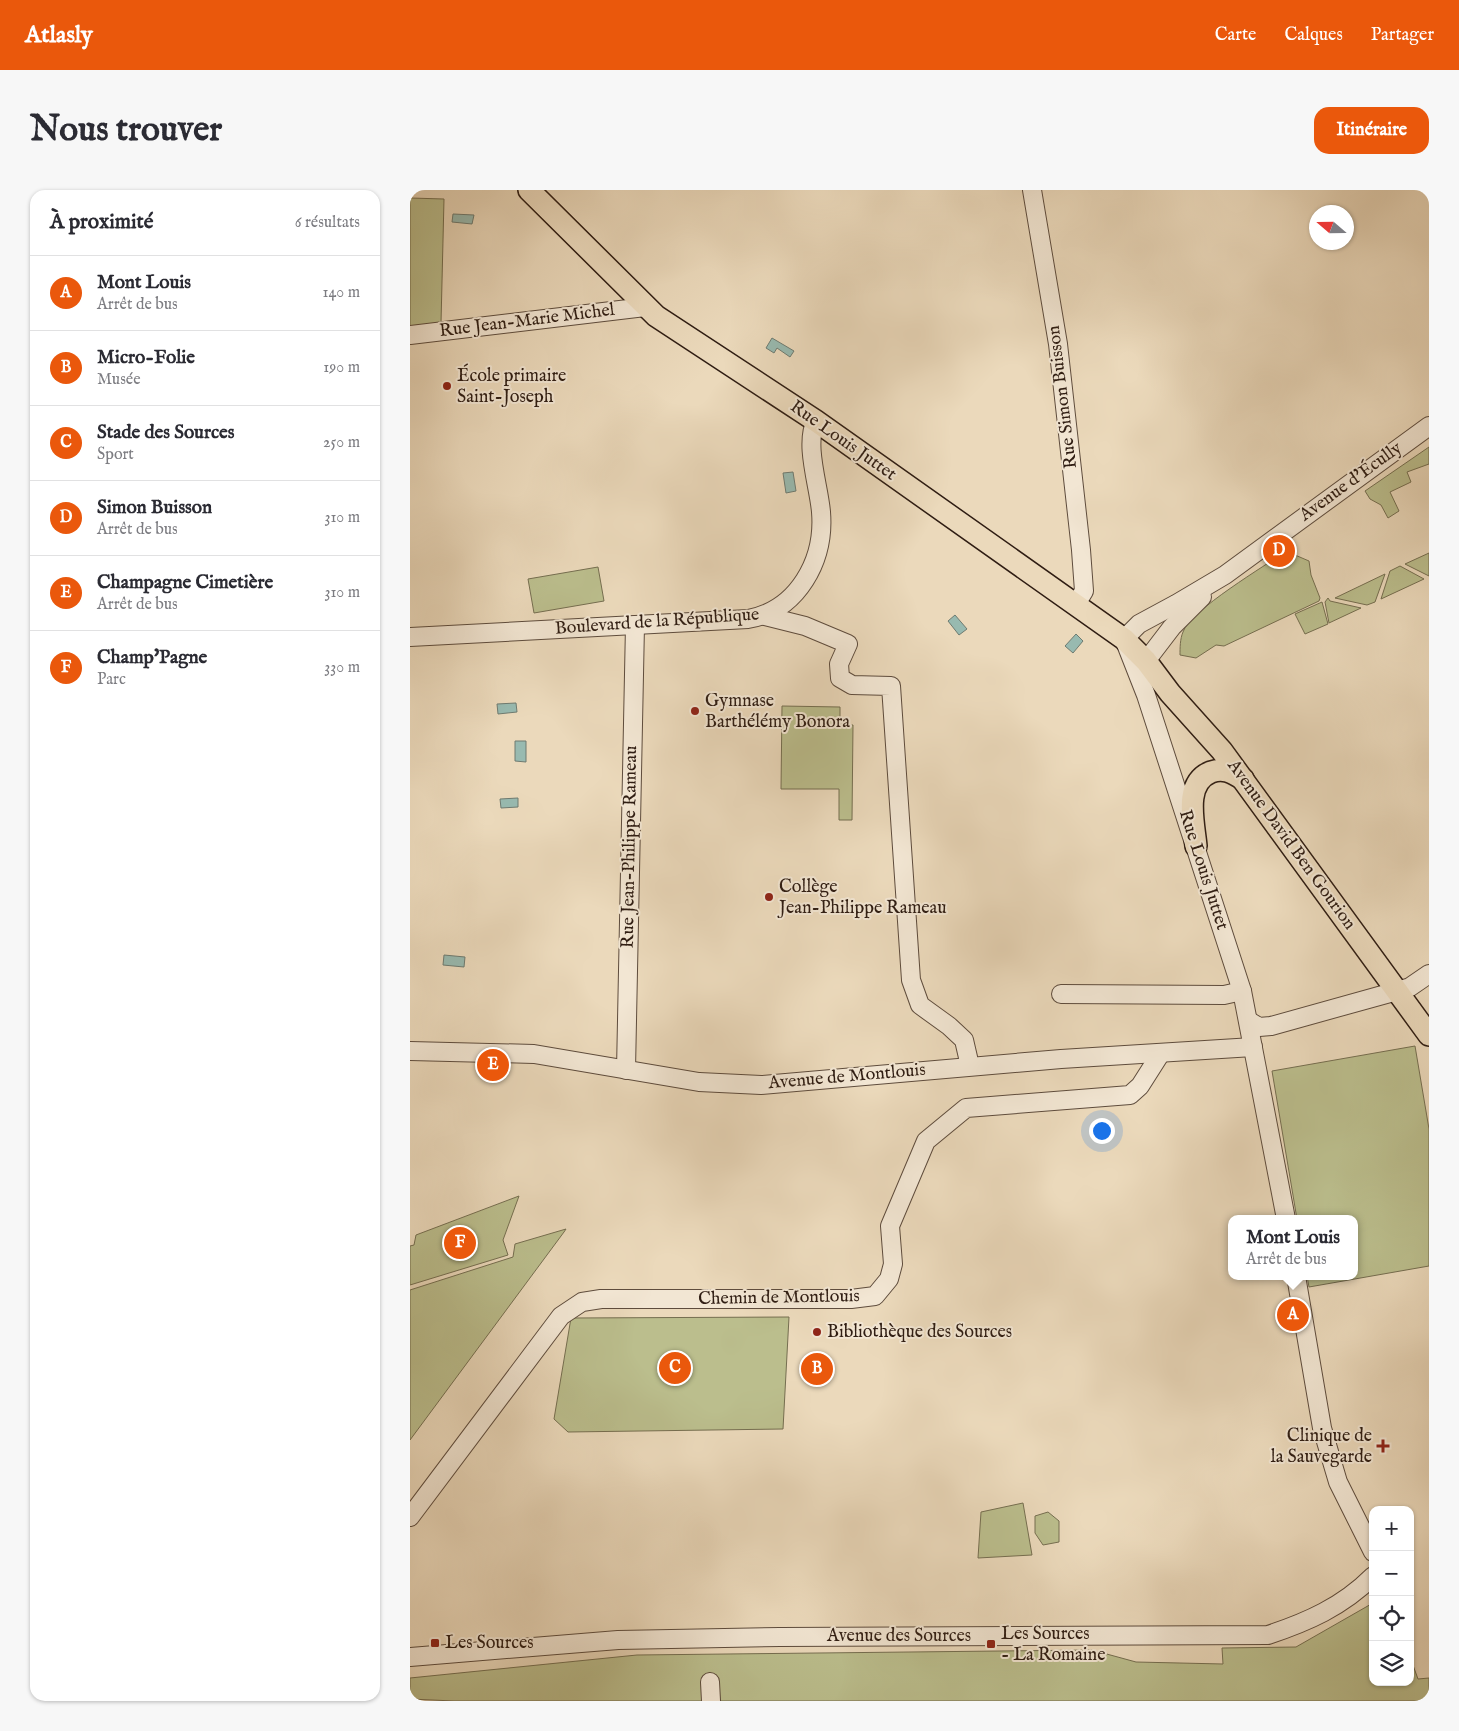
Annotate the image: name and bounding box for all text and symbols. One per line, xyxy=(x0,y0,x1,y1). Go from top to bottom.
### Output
text: Atlasly xyxy=(25,20,93,51)
text: Carte xyxy=(1215,24,1256,47)
text: Calques xyxy=(1284,24,1343,47)
text: Partager xyxy=(1371,24,1434,47)
button: Itinéraire xyxy=(1314,107,1429,154)
text: Nous trouver xyxy=(30,108,222,153)
north arrow xyxy=(1309,205,1354,250)
text: À proximité xyxy=(50,209,153,236)
text: 6 résultats xyxy=(295,213,360,233)
text: Mont Louis xyxy=(97,271,191,295)
text: A xyxy=(61,283,71,303)
text: 140 m xyxy=(322,283,360,303)
text: Arrêt de bus xyxy=(97,295,178,315)
street label: Rue Jean-Marie Michel xyxy=(438,299,616,343)
street label: Rue Simon Buisson xyxy=(1043,324,1083,470)
text: Micro-Folie xyxy=(97,346,195,370)
text: B xyxy=(61,358,71,378)
text: 190 m xyxy=(323,358,360,378)
place label: École primaire Saint-Joseph xyxy=(457,363,566,409)
text: Musée xyxy=(97,370,140,390)
marker: École primaire Saint-Joseph xyxy=(441,380,453,392)
street label: Rue Louis Juttet xyxy=(785,396,901,486)
text: Stade des Sources xyxy=(97,421,234,445)
text: C xyxy=(60,433,72,453)
text: 250 m xyxy=(323,433,360,453)
street label: Avenue d'Écully xyxy=(1293,435,1407,528)
text: Sport xyxy=(97,445,134,465)
text: Simon Buisson xyxy=(97,496,212,520)
text: D xyxy=(60,508,72,528)
text: 310 m xyxy=(324,508,360,528)
text: Arrêt de bus xyxy=(97,520,178,540)
pin: D xyxy=(1263,532,1295,570)
text: Champagne Cimetière xyxy=(97,571,273,595)
text: E xyxy=(60,583,72,603)
text: 310 m xyxy=(324,583,360,603)
text: Arrêt de bus xyxy=(97,595,178,615)
street label: Boulevard de la République xyxy=(554,603,760,641)
text: Champ'Pagne xyxy=(97,646,207,670)
text: F xyxy=(61,658,71,678)
text: 330 m xyxy=(324,658,360,678)
text: Parc xyxy=(97,670,126,690)
place label: Gymnase Barthélémy Bonora xyxy=(705,690,850,734)
marker: Gymnase Barthélémy Bonora xyxy=(689,705,701,717)
street label: Rue Jean-Philippe Rameau xyxy=(617,745,643,949)
street label: Avenue David Ben Gourion xyxy=(1221,755,1361,935)
street label: Rue Louis Juttet xyxy=(1173,807,1233,933)
place label: Collège Jean-Philippe Rameau xyxy=(777,876,947,920)
marker: Collège Jean-Philippe Rameau xyxy=(763,891,775,903)
pin: E xyxy=(477,1046,509,1084)
street label: Avenue de Montlouis xyxy=(766,1059,927,1095)
your location xyxy=(1089,1118,1115,1144)
popup xyxy=(1228,1215,1358,1280)
pin: F xyxy=(444,1224,476,1262)
text: Mont Louis xyxy=(1246,1226,1340,1250)
text: Arrêt de bus xyxy=(1246,1250,1327,1270)
street label: Chemin de Montlouis xyxy=(698,1285,860,1311)
pin: A xyxy=(1277,1296,1309,1334)
place label: Bibliothèque des Sources xyxy=(827,1321,1012,1344)
marker: Bibliothèque des Sources xyxy=(811,1326,823,1338)
pin: C xyxy=(659,1349,691,1387)
pin: B xyxy=(801,1350,833,1388)
place label: Clinique de la Sauvegarde xyxy=(1271,1425,1372,1469)
marker: Clinique de la Sauvegarde xyxy=(1376,1439,1390,1453)
map controls xyxy=(1369,1506,1414,1686)
button: + xyxy=(1369,1506,1414,1551)
button: − xyxy=(1369,1551,1414,1596)
button: locate xyxy=(1369,1596,1414,1641)
place label: Les Sources - La Romaine xyxy=(1001,1623,1105,1667)
street label: Avenue des Sources xyxy=(826,1625,971,1648)
place label: Les Sources xyxy=(445,1632,534,1655)
marker: Les Sources xyxy=(429,1637,441,1649)
marker: Les Sources - La Romaine xyxy=(985,1638,997,1650)
button: layers xyxy=(1369,1641,1414,1686)

